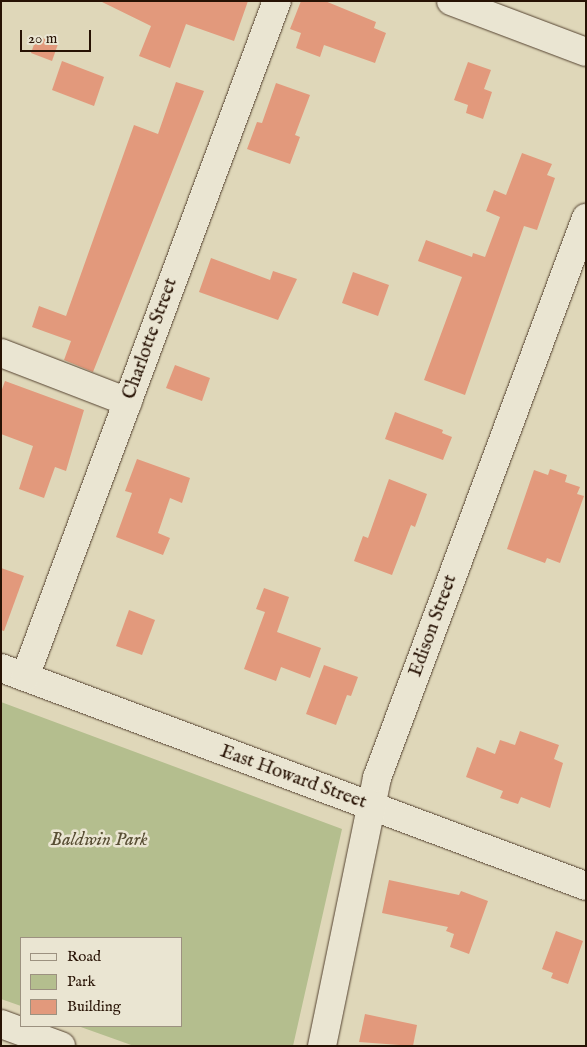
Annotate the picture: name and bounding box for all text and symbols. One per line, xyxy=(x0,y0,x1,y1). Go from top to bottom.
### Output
scale bar xyxy=(22,20,94,52)
text: 20 m xyxy=(28,29,57,48)
street label: Charlotte Street xyxy=(119,275,183,403)
street label: Edison Street xyxy=(405,572,463,680)
street label: East Howard Street xyxy=(217,741,369,815)
park label: Baldwin Park xyxy=(50,830,148,852)
legend xyxy=(20,937,182,1027)
text: Road xyxy=(67,947,101,966)
text: Park xyxy=(67,972,96,991)
text: Building xyxy=(67,997,121,1016)

